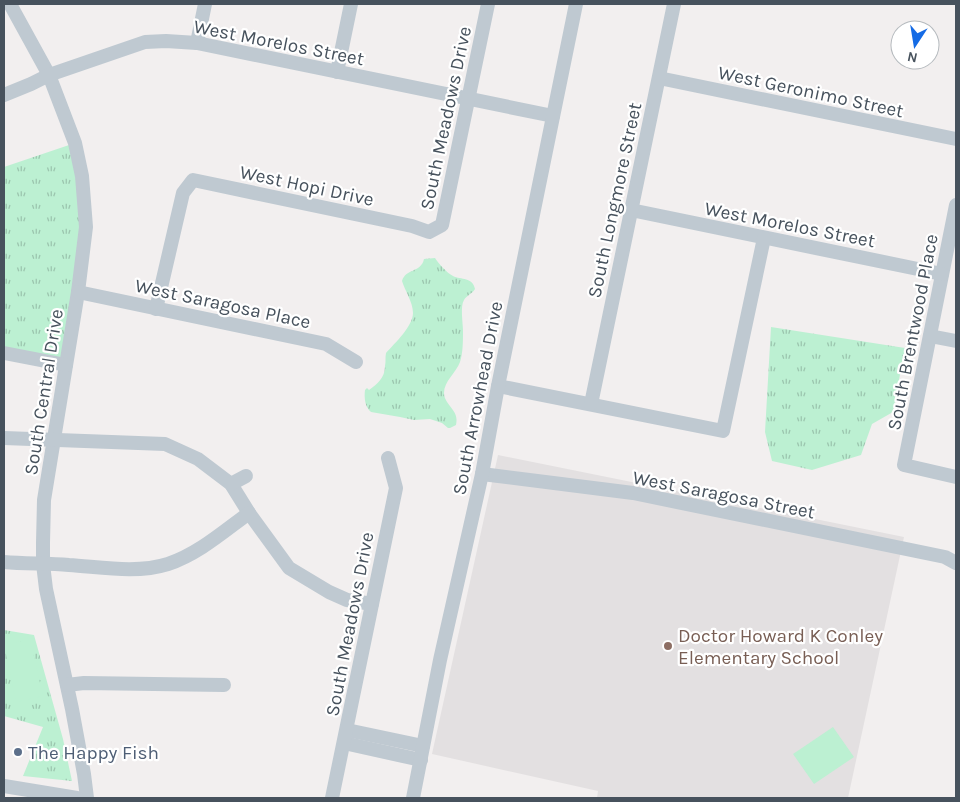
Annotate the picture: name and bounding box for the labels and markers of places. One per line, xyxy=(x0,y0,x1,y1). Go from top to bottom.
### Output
place label: Doctor Howard K Conley Elementary School xyxy=(678,625,883,669)
marker: Doctor Howard K Conley Elementary School xyxy=(662,640,674,652)
place label: The Happy Fish xyxy=(28,742,159,764)
marker: The Happy Fish xyxy=(12,746,24,758)

